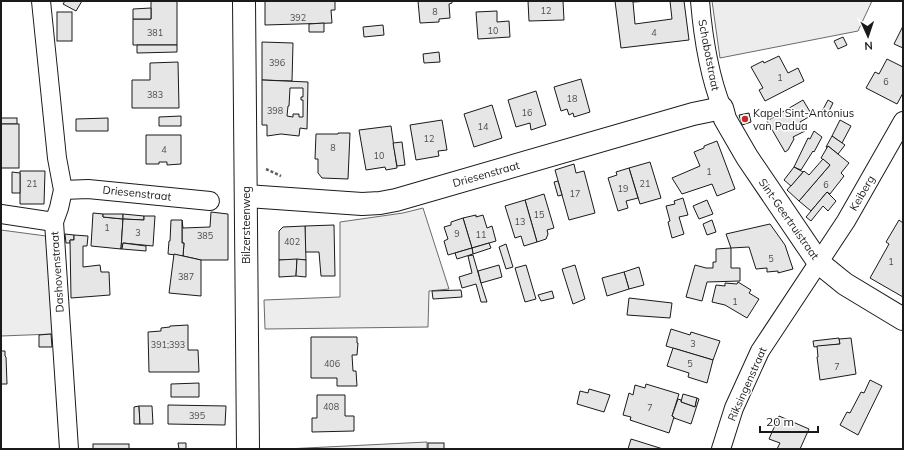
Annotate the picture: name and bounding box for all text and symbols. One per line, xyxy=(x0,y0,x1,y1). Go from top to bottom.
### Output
house number: 12 xyxy=(541,5,551,16)
house number: 8 xyxy=(432,6,438,17)
house number: 392 xyxy=(290,12,306,23)
north arrow xyxy=(848,16,888,56)
street label: Schabotstraat xyxy=(695,18,723,92)
house number: 10 xyxy=(488,25,498,36)
house number: 381 xyxy=(147,27,163,38)
house number: 4 xyxy=(651,27,657,38)
text: N xyxy=(864,39,873,53)
house number: 396 xyxy=(269,57,285,68)
house number: 1 xyxy=(777,72,783,83)
house number: 6 xyxy=(883,76,889,87)
house number: 383 xyxy=(147,89,163,100)
house number: 18 xyxy=(567,93,577,104)
house number: 398 xyxy=(267,105,283,116)
place label: Kapel Sint-Antonius van Padua xyxy=(753,106,854,133)
house number: 16 xyxy=(522,107,532,118)
marker: Kapel Sint-Antonius van Padua xyxy=(740,114,750,124)
house number: 14 xyxy=(478,121,489,132)
house number: 12 xyxy=(424,133,434,144)
house number: 8 xyxy=(330,142,336,153)
house number: 4 xyxy=(161,144,167,155)
house number: 10 xyxy=(374,150,384,161)
street label: Driesenstraat xyxy=(451,158,521,190)
house number: 1 xyxy=(706,166,712,177)
street label: Keiberg xyxy=(846,173,878,213)
street label: Sint-Geertruistraat xyxy=(756,176,822,262)
house number: 21 xyxy=(27,178,37,189)
house number: 21 xyxy=(640,178,650,189)
house number: 6 xyxy=(823,179,829,190)
street label: Driesenstraat xyxy=(102,182,172,204)
house number: 19 xyxy=(618,183,628,194)
street label: Bilzersteenweg xyxy=(239,186,253,264)
house number: 17 xyxy=(570,188,580,199)
house number: 15 xyxy=(534,209,545,220)
house number: 13 xyxy=(515,216,525,227)
house number: 1 xyxy=(104,222,110,233)
house number: 3 xyxy=(135,227,141,238)
house number: 9 xyxy=(454,228,460,239)
house number: 11 xyxy=(476,229,486,240)
house number: 385 xyxy=(197,230,214,241)
street label: Dashovenstraat xyxy=(47,231,67,313)
house number: 402 xyxy=(284,236,300,247)
house number: 5 xyxy=(768,253,774,264)
house number: 1 xyxy=(888,256,894,267)
house number: 387 xyxy=(178,271,194,282)
house number: 1 xyxy=(732,296,738,307)
house number: 3 xyxy=(690,338,696,349)
house number: 391;393 xyxy=(151,339,185,350)
street label: Riksingenstraat xyxy=(724,345,770,423)
house number: 406 xyxy=(324,358,340,369)
house number: 5 xyxy=(687,358,693,369)
house number: 7 xyxy=(834,361,840,372)
house number: 408 xyxy=(323,401,339,412)
house number: 7 xyxy=(647,402,653,413)
scale bar xyxy=(760,408,818,434)
house number: 395 xyxy=(189,410,206,421)
text: 20 m xyxy=(766,414,794,429)

